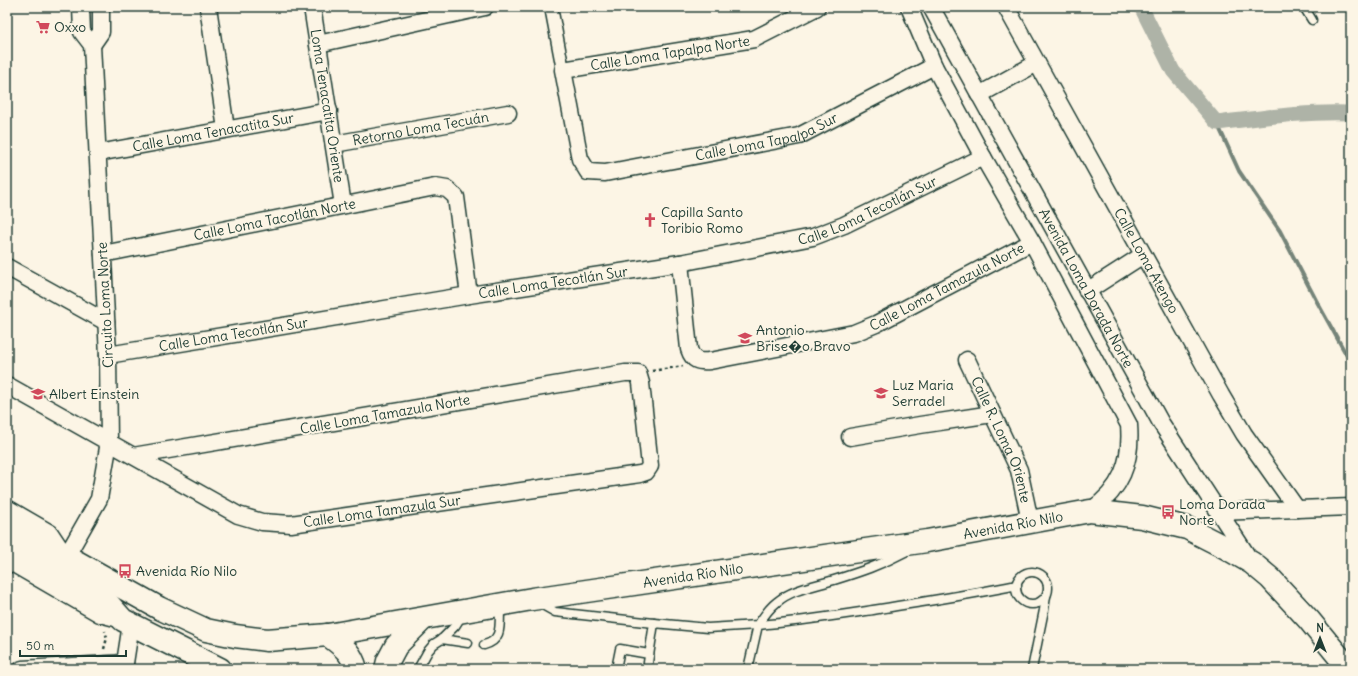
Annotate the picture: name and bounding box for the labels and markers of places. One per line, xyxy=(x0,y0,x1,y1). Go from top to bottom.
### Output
place label: Oxxo xyxy=(54,18,86,36)
supermarket icon: Oxxo xyxy=(35,19,51,35)
place label: Capilla Santo Toribio Romo xyxy=(661,203,743,237)
church icon: Capilla Santo Toribio Romo xyxy=(642,212,658,228)
place label: Antonio Brise�o Bravo xyxy=(756,321,851,355)
school or university icon: Antonio Brise�o Bravo xyxy=(737,330,753,346)
place label: Luz Maria Serradel xyxy=(892,376,954,410)
place label: Albert Einstein xyxy=(49,385,139,403)
school or university icon: Luz Maria Serradel xyxy=(873,385,889,401)
school or university icon: Albert Einstein xyxy=(30,386,46,402)
place label: Loma Dorada Norte xyxy=(1179,495,1265,529)
bus stop icon: Loma Dorada Norte xyxy=(1160,504,1176,520)
place label: Avenida Río Nilo xyxy=(136,562,237,580)
bus stop icon: Avenida Río Nilo xyxy=(117,563,133,579)

